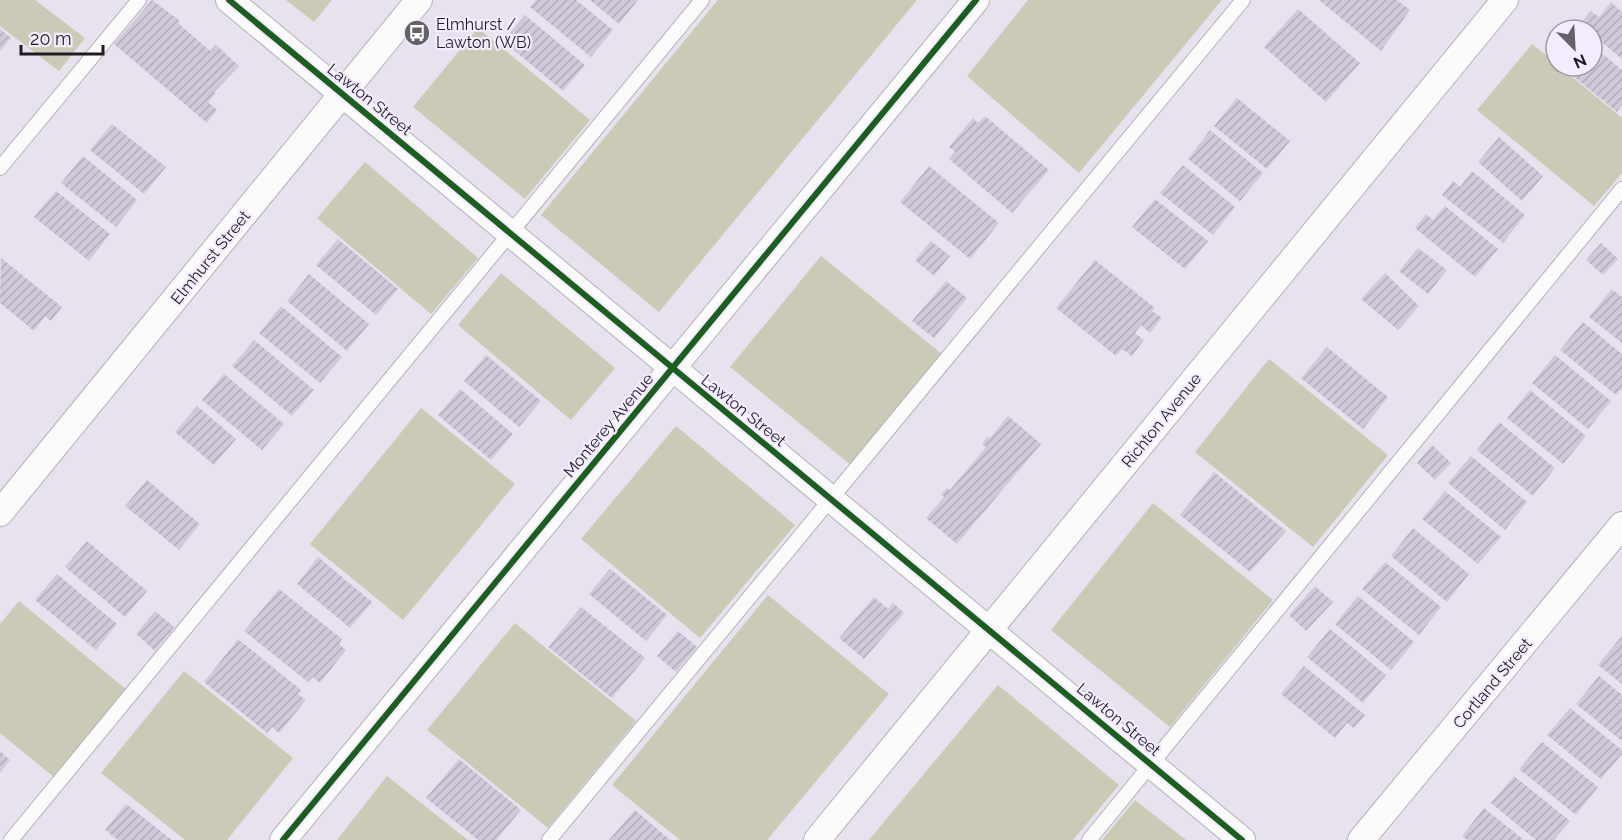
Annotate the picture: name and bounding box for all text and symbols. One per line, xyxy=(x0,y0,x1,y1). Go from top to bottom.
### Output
place label: Elmhurst / Lawton (WB) xyxy=(436,15,531,52)
scale bar xyxy=(21,18,104,56)
bus stop icon: Elmhurst / Lawton (WB) xyxy=(402,18,432,48)
north arrow xyxy=(1544,18,1604,78)
text: 20 m xyxy=(30,28,72,49)
text: N xyxy=(1570,50,1589,72)
street label: Lawton Street xyxy=(324,59,416,140)
street label: Elmhurst Street xyxy=(167,206,254,308)
street label: Richton Avenue xyxy=(1118,369,1205,471)
street label: Monterey Avenue xyxy=(559,370,657,481)
street label: Lawton Street xyxy=(698,370,790,451)
street label: Cortland Street xyxy=(1449,634,1536,732)
street label: Lawton Street xyxy=(1073,679,1165,760)

